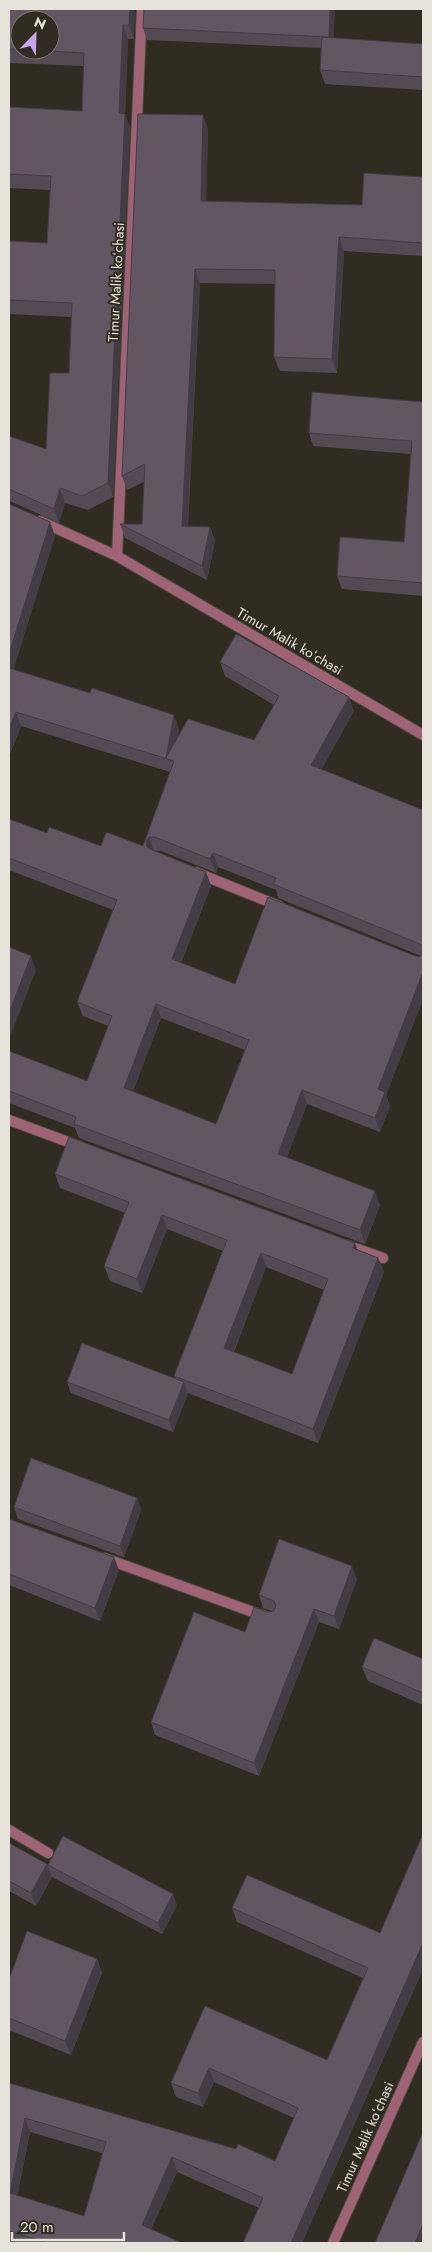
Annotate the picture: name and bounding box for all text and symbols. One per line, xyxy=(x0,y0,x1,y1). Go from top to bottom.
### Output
north arrow xyxy=(10,10,60,60)
text: N xyxy=(31,12,49,34)
street label: Timur Malik koʻchasi xyxy=(103,222,129,342)
street label: Timur Malik koʻchasi xyxy=(233,602,347,680)
street label: Timur Malik koʻchasi xyxy=(332,2078,398,2196)
scale bar xyxy=(12,2210,125,2242)
text: 20 m xyxy=(20,2216,54,2238)

